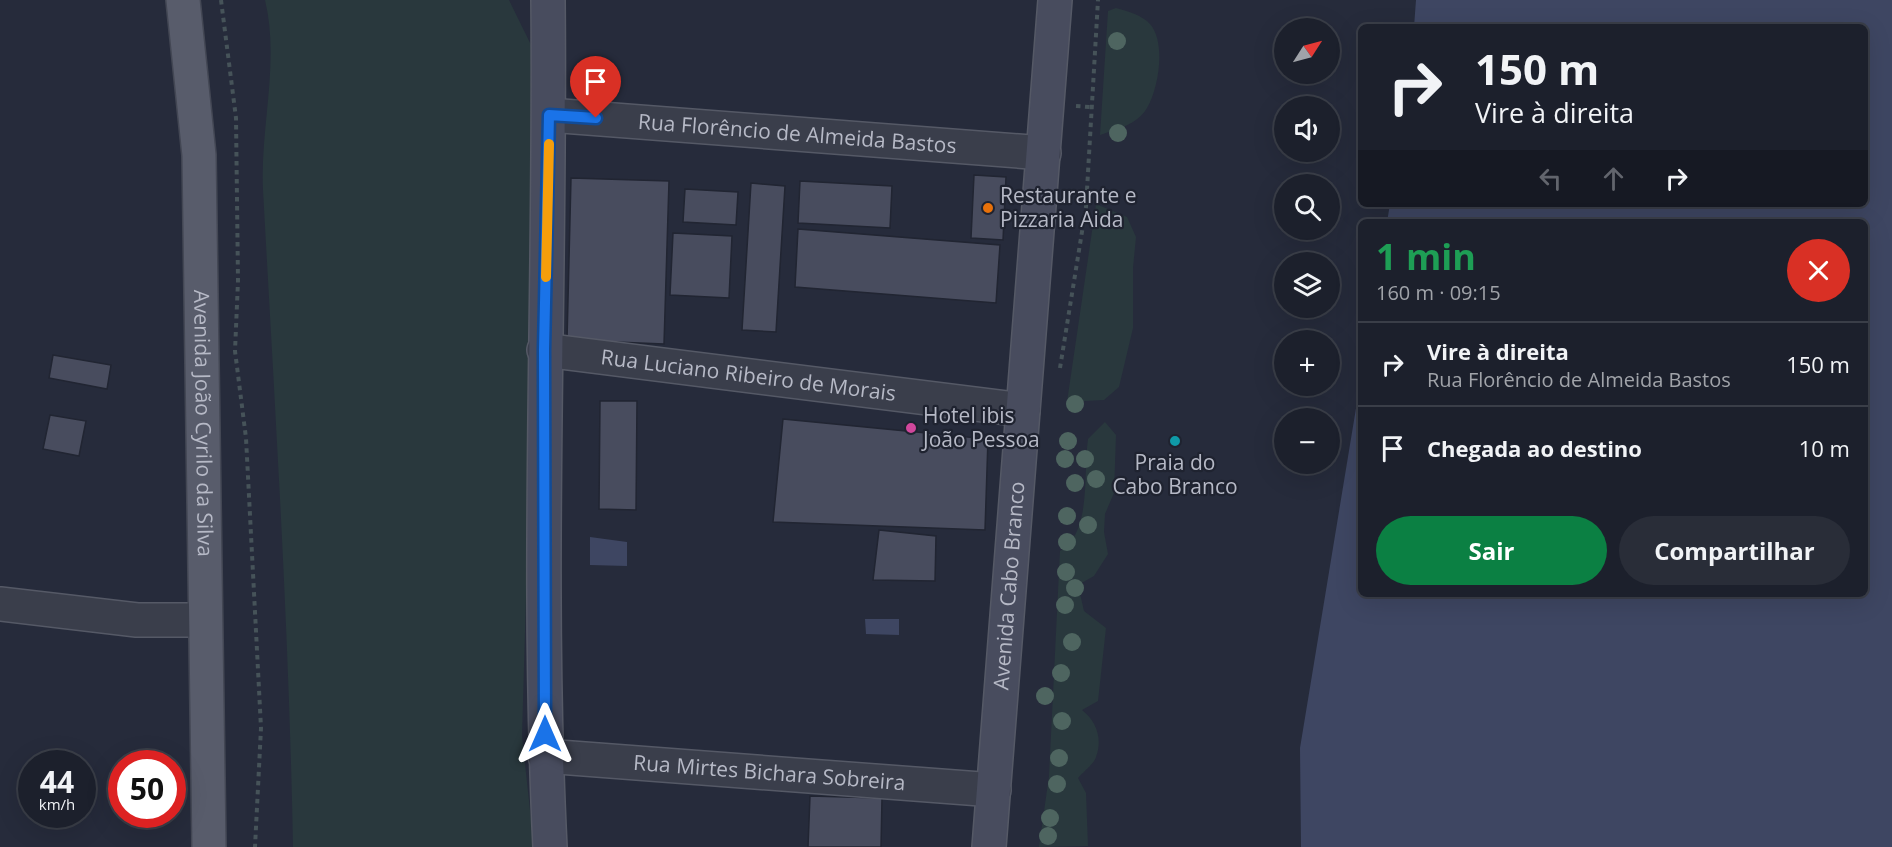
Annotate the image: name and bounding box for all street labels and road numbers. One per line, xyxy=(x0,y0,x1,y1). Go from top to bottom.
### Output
street label: Rua Florêncio de Almeida Bastos xyxy=(637,107,958,159)
street label: Avenida João Cyrilo da Silva xyxy=(188,289,220,557)
street label: Rua Luciano Ribeiro de Morais xyxy=(599,342,898,407)
street label: Avenida Cabo Branco xyxy=(986,480,1030,691)
street label: Rua Mirtes Bichara Sobreira xyxy=(632,748,907,796)

